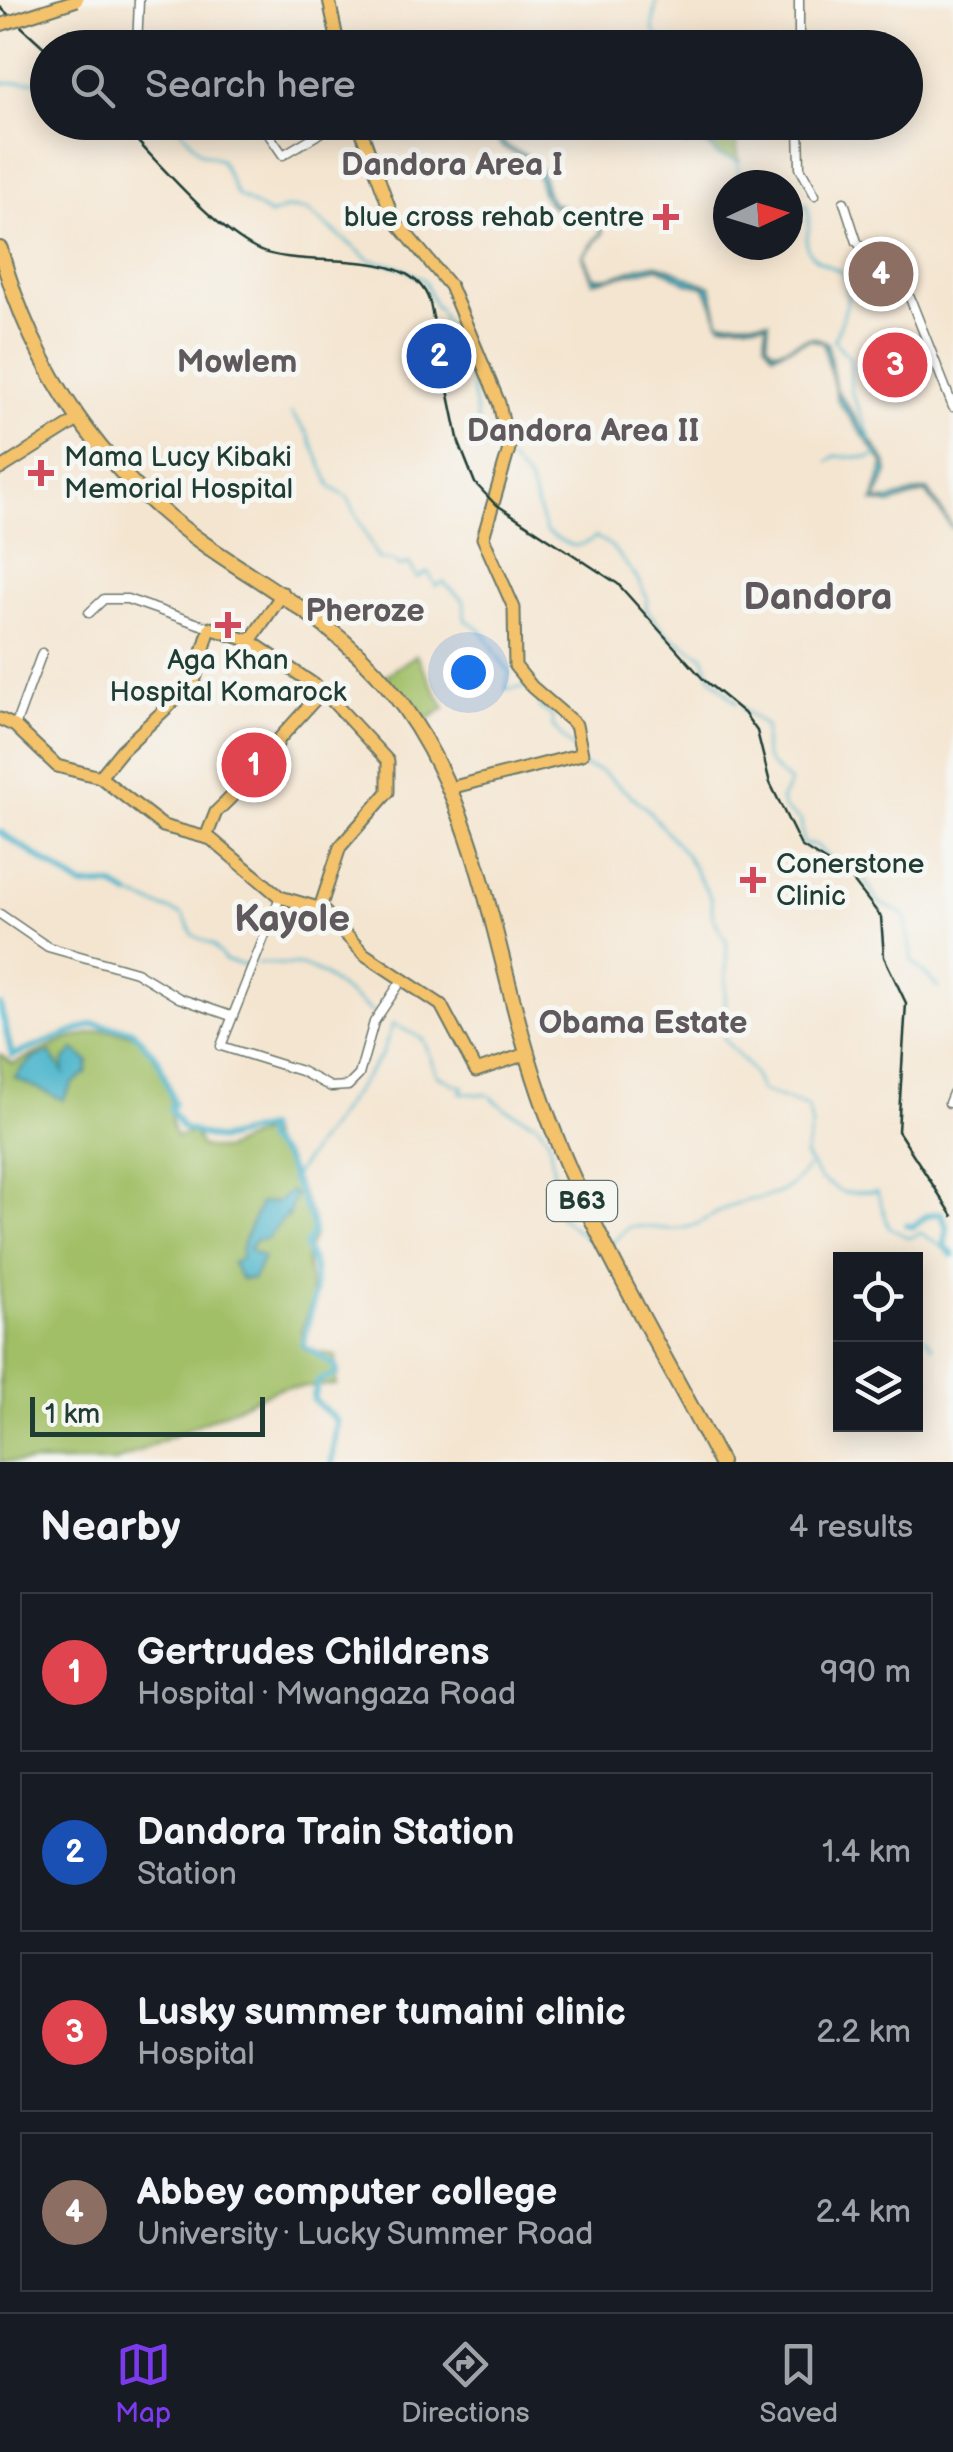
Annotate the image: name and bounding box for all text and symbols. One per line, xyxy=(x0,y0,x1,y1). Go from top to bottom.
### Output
search box xyxy=(30,30,923,140)
icon: search xyxy=(65,58,120,113)
text: Search here xyxy=(145,63,356,108)
district label: Dandora Area I xyxy=(341,146,563,185)
north arrow xyxy=(713,170,803,260)
place label: blue cross rehab centre xyxy=(344,201,644,234)
marker: blue cross rehab centre xyxy=(653,204,679,230)
pin: 4 xyxy=(848,236,914,312)
pin: 2 xyxy=(406,318,472,394)
pin: 3 xyxy=(862,328,928,402)
district label: Mowlem xyxy=(177,343,297,382)
district label: Dandora Area II xyxy=(467,412,699,451)
place label: Mama Lucy Kibaki Memorial Hospital xyxy=(64,441,293,506)
marker: Mama Lucy Kibaki Memorial Hospital xyxy=(28,460,54,486)
district label: Dandora xyxy=(743,575,893,620)
district label: Pheroze xyxy=(305,592,425,631)
marker: Aga Khan Hospital Komarock xyxy=(215,612,241,638)
place label: Aga Khan Hospital Komarock xyxy=(109,644,347,709)
your location xyxy=(443,647,494,698)
pin: 1 xyxy=(222,728,286,802)
place label: Conerstone Clinic xyxy=(776,848,924,913)
marker: Conerstone Clinic xyxy=(740,867,766,893)
district label: Kayole xyxy=(234,897,350,942)
district label: Obama Estate xyxy=(539,1004,747,1043)
road number: B63 xyxy=(547,1181,617,1221)
map controls xyxy=(833,1252,923,1432)
button: locate xyxy=(833,1252,923,1342)
button: layers xyxy=(833,1342,923,1432)
scale bar xyxy=(30,1392,265,1436)
text: 1 km xyxy=(45,1398,100,1431)
text: Nearby xyxy=(40,1502,180,1553)
text: 4 results xyxy=(789,1508,913,1547)
text: Gertrudes Childrens xyxy=(137,1630,490,1675)
text: 1 xyxy=(68,1653,81,1692)
text: 990 m xyxy=(820,1653,911,1692)
text: Hospital · Mwangaza Road xyxy=(137,1675,516,1714)
text: Dandora Train Station xyxy=(137,1810,514,1855)
text: 2 xyxy=(65,1833,84,1872)
text: 1.4 km xyxy=(822,1833,911,1872)
text: Station xyxy=(137,1855,237,1894)
text: Lusky summer tumaini clinic xyxy=(137,1990,626,2035)
text: 3 xyxy=(65,2013,84,2052)
text: 2.2 km xyxy=(816,2013,911,2052)
text: Hospital xyxy=(137,2035,255,2074)
text: Abbey computer college xyxy=(137,2170,557,2215)
text: 4 xyxy=(65,2193,84,2232)
text: 2.4 km xyxy=(816,2193,911,2232)
text: University · Lucky Summer Road xyxy=(137,2215,593,2254)
tab: Map xyxy=(115,2337,171,2430)
tab: Directions xyxy=(401,2337,530,2430)
tab: Saved xyxy=(760,2337,838,2430)

